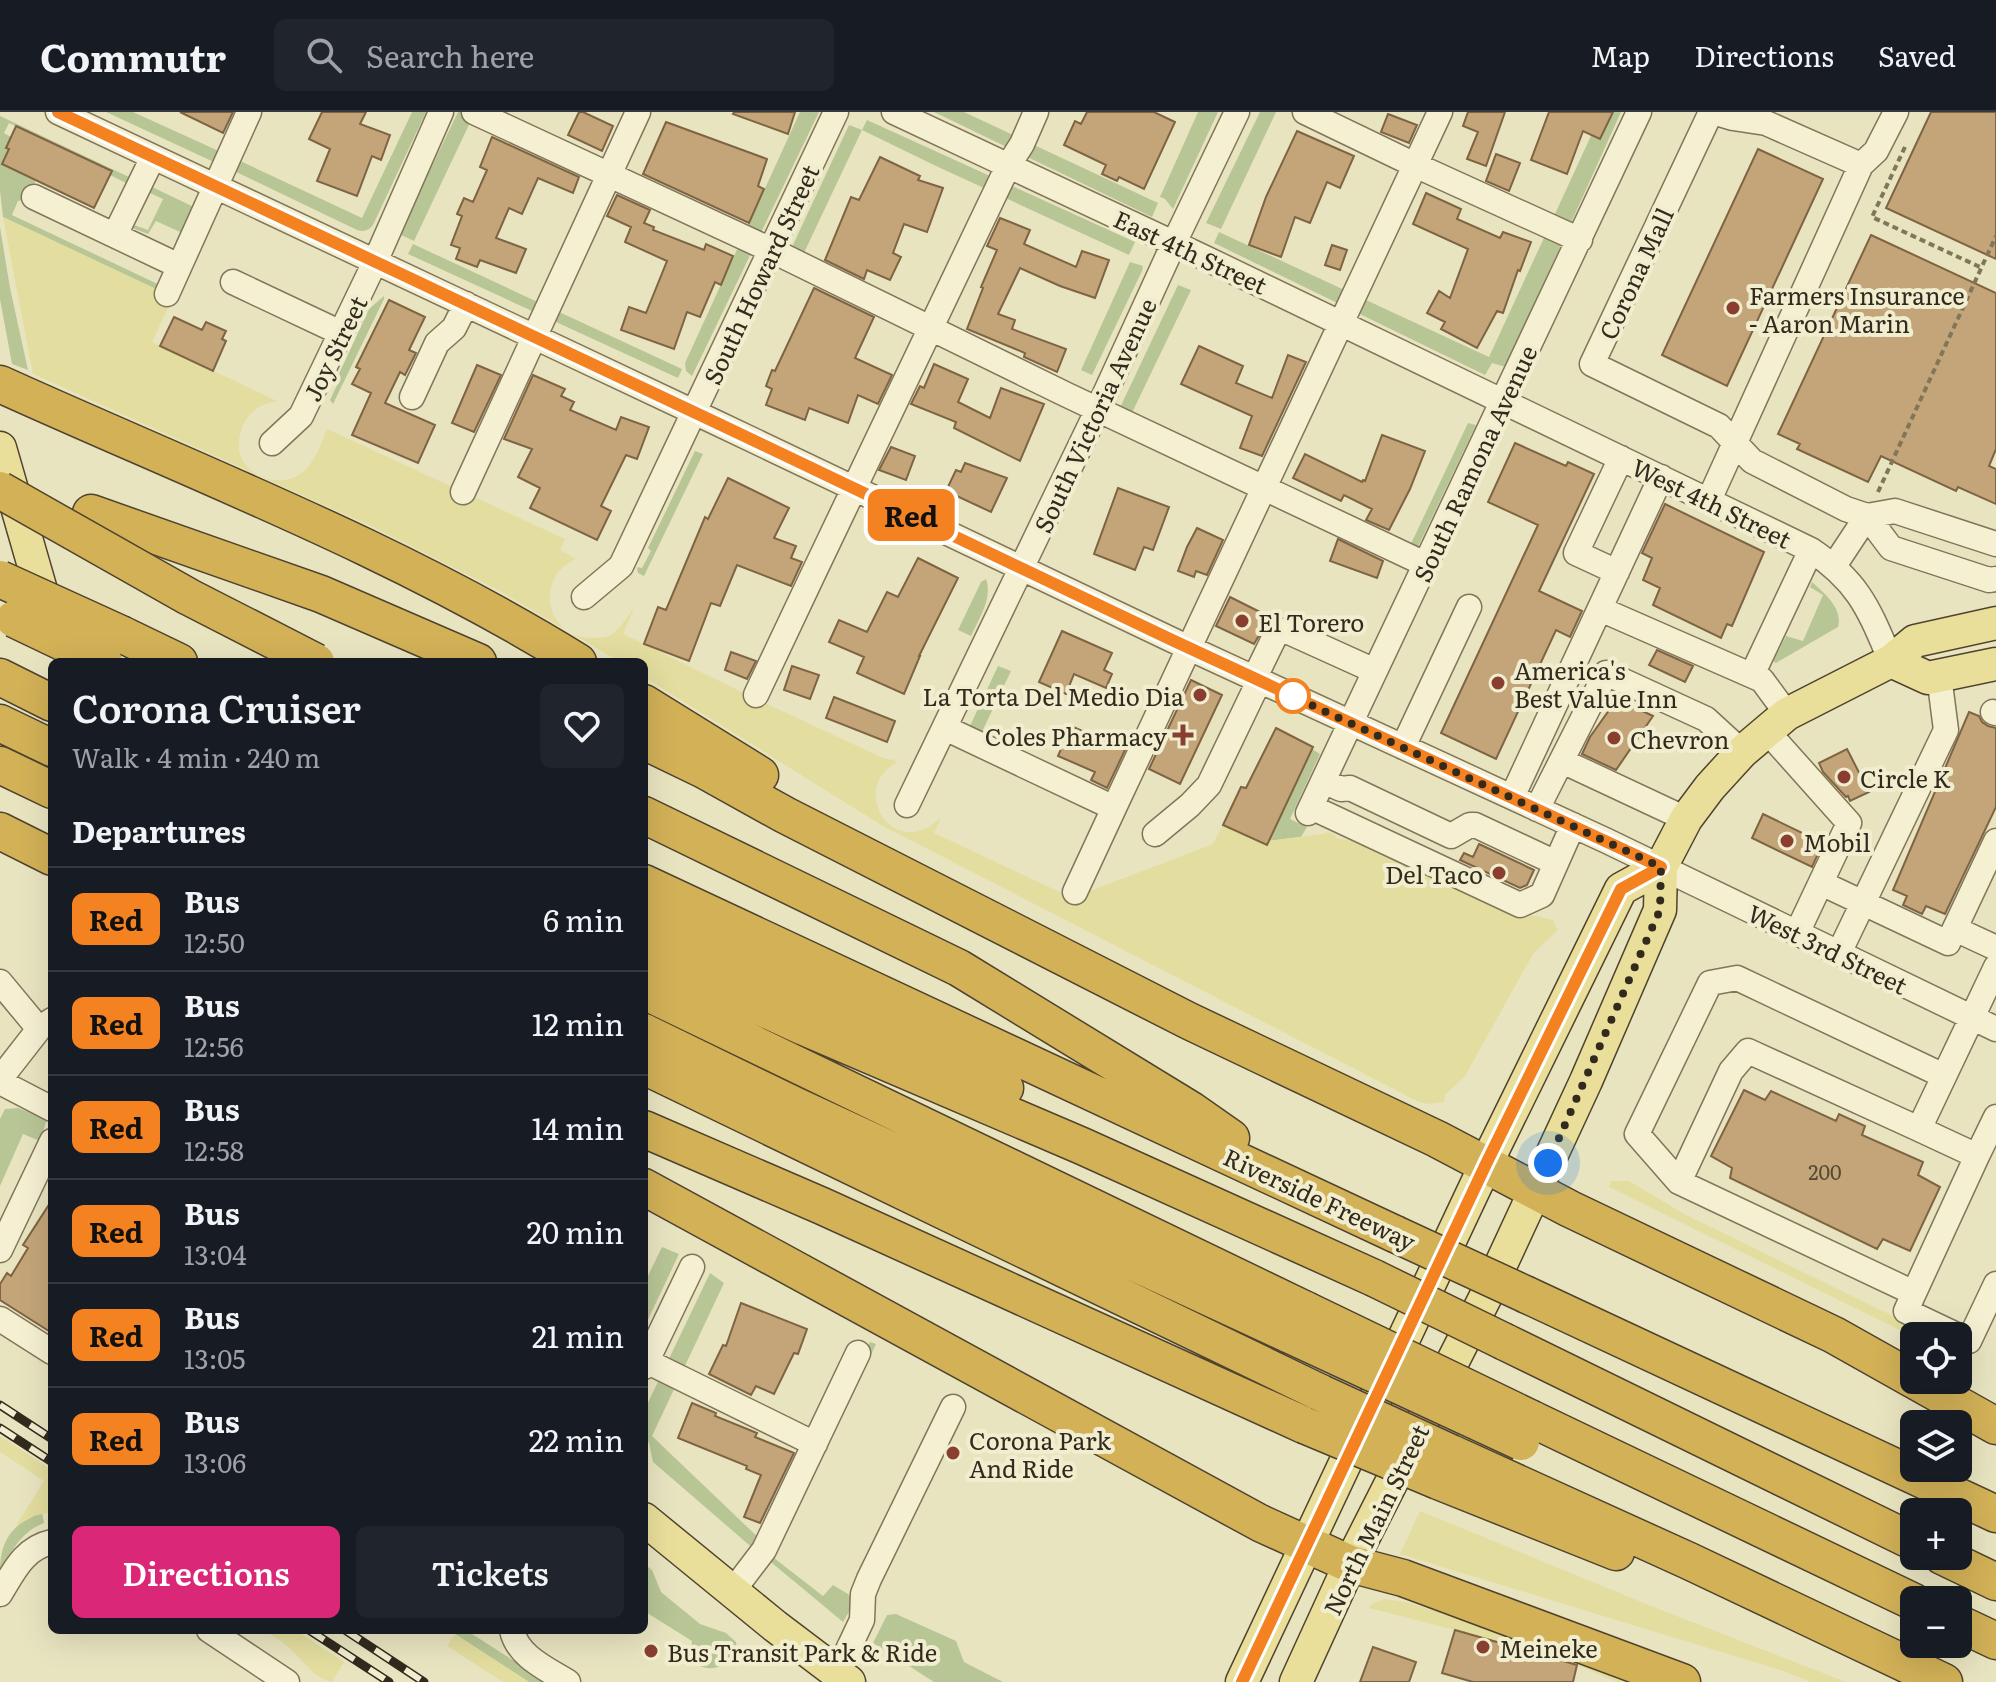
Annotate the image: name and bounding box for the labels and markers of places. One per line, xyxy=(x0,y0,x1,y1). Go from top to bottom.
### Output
place label: Farmers Insurance - Aaron Marin xyxy=(1749,277,1965,340)
marker: Farmers Insurance - Aaron Marin xyxy=(1724,299,1742,317)
place label: El Torero xyxy=(1258,604,1364,639)
marker: El Torero xyxy=(1233,612,1251,630)
place label: America's Best Value Inn xyxy=(1514,652,1678,715)
marker: America's Best Value Inn xyxy=(1489,674,1507,692)
place label: La Torta Del Medio Dia xyxy=(922,678,1184,713)
unlabelled marker xyxy=(1276,679,1310,713)
marker: La Torta Del Medio Dia xyxy=(1191,686,1209,704)
place label: Coles Pharmacy xyxy=(985,718,1167,753)
place label: Chevron xyxy=(1630,721,1730,756)
marker: Coles Pharmacy xyxy=(1174,726,1192,744)
marker: Chevron xyxy=(1605,729,1623,747)
place label: Circle K xyxy=(1860,760,1951,795)
marker: Circle K xyxy=(1835,768,1853,786)
place label: Mobil xyxy=(1803,824,1871,859)
marker: Mobil xyxy=(1778,832,1796,850)
place label: Del Taco xyxy=(1385,856,1483,891)
marker: Del Taco xyxy=(1490,864,1508,882)
place label: Corona Park And Ride xyxy=(969,1422,1111,1485)
marker: Corona Park And Ride xyxy=(944,1444,962,1462)
place label: Meineke xyxy=(1499,1630,1598,1665)
place label: Bus Transit Park & Ride xyxy=(667,1634,937,1669)
marker: Meineke xyxy=(1474,1638,1492,1656)
marker: Bus Transit Park & Ride xyxy=(642,1642,660,1660)

